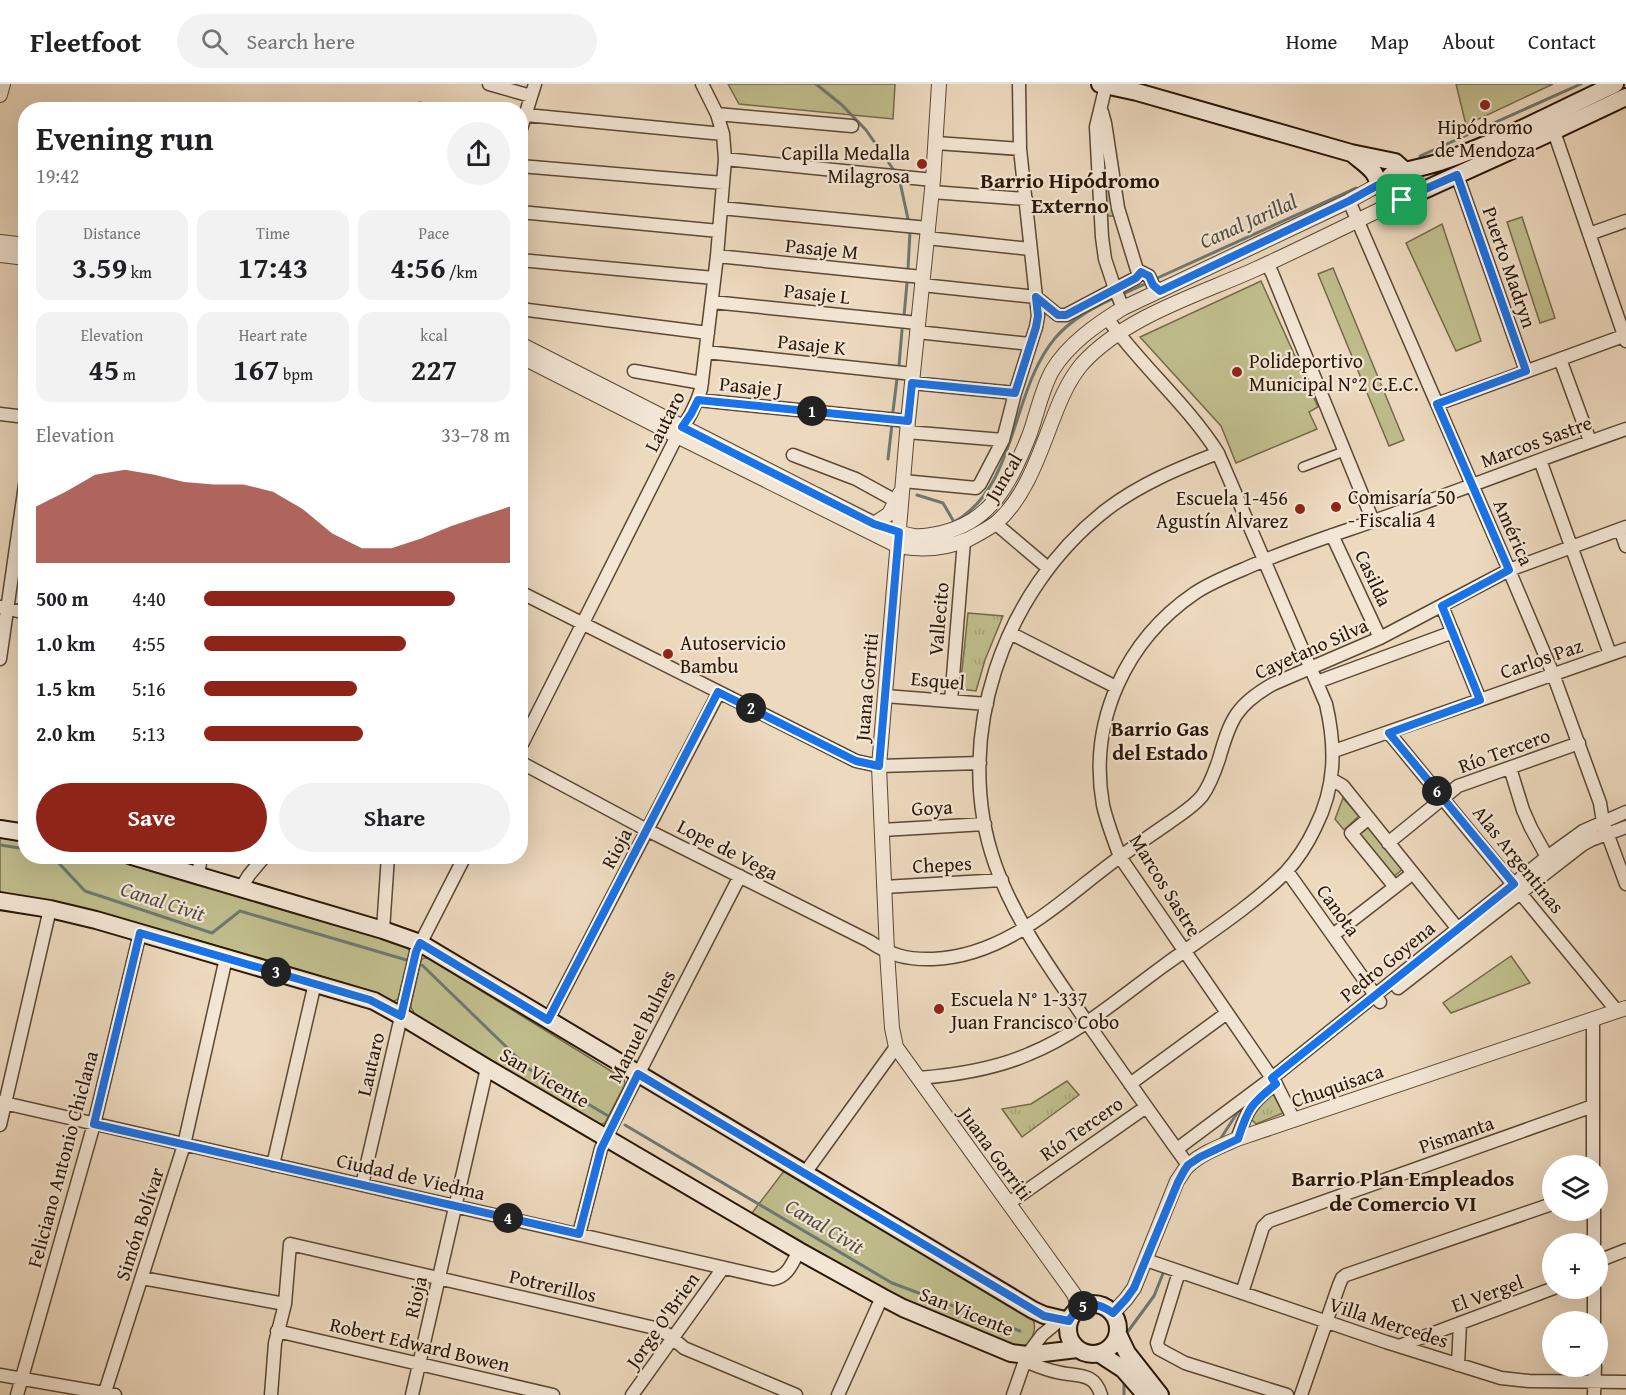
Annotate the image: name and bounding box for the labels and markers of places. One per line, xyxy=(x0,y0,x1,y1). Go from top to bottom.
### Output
marker: Hipódromo de Mendoza xyxy=(1478,98,1492,112)
place label: Hipódromo de Mendoza xyxy=(1435,112,1536,164)
place label: Capilla Medalla Milagrosa xyxy=(782,138,911,190)
marker: Capilla Medalla Milagrosa xyxy=(915,157,929,171)
pin xyxy=(1376,174,1427,225)
place label: Polideportivo Municipal N°2 C.E.C. xyxy=(1249,346,1419,398)
marker: Polideportivo Municipal N°2 C.E.C. xyxy=(1230,365,1244,379)
pin: 1 xyxy=(797,396,827,426)
place label: Comisaría 50 - Fiscalia 4 xyxy=(1348,482,1455,534)
place label: Escuela 1-456 Agustín Alvarez xyxy=(1156,483,1288,535)
marker: Comisaría 50 - Fiscalia 4 xyxy=(1329,500,1343,514)
marker: Escuela 1-456 Agustín Alvarez xyxy=(1293,502,1307,516)
place label: Autoservicio Bambu xyxy=(680,628,786,680)
marker: Autoservicio Bambu xyxy=(661,647,675,661)
pin: 2 xyxy=(736,693,766,723)
pin: 6 xyxy=(1422,776,1452,806)
pin: 3 xyxy=(261,957,291,987)
place label: Escuela N° 1-337 Juan Francisco Cobo xyxy=(948,984,1119,1036)
marker: Escuela N° 1-337 Juan Francisco Cobo xyxy=(932,1002,946,1016)
pin: 4 xyxy=(493,1203,523,1233)
pin: 5 xyxy=(1068,1291,1098,1321)

